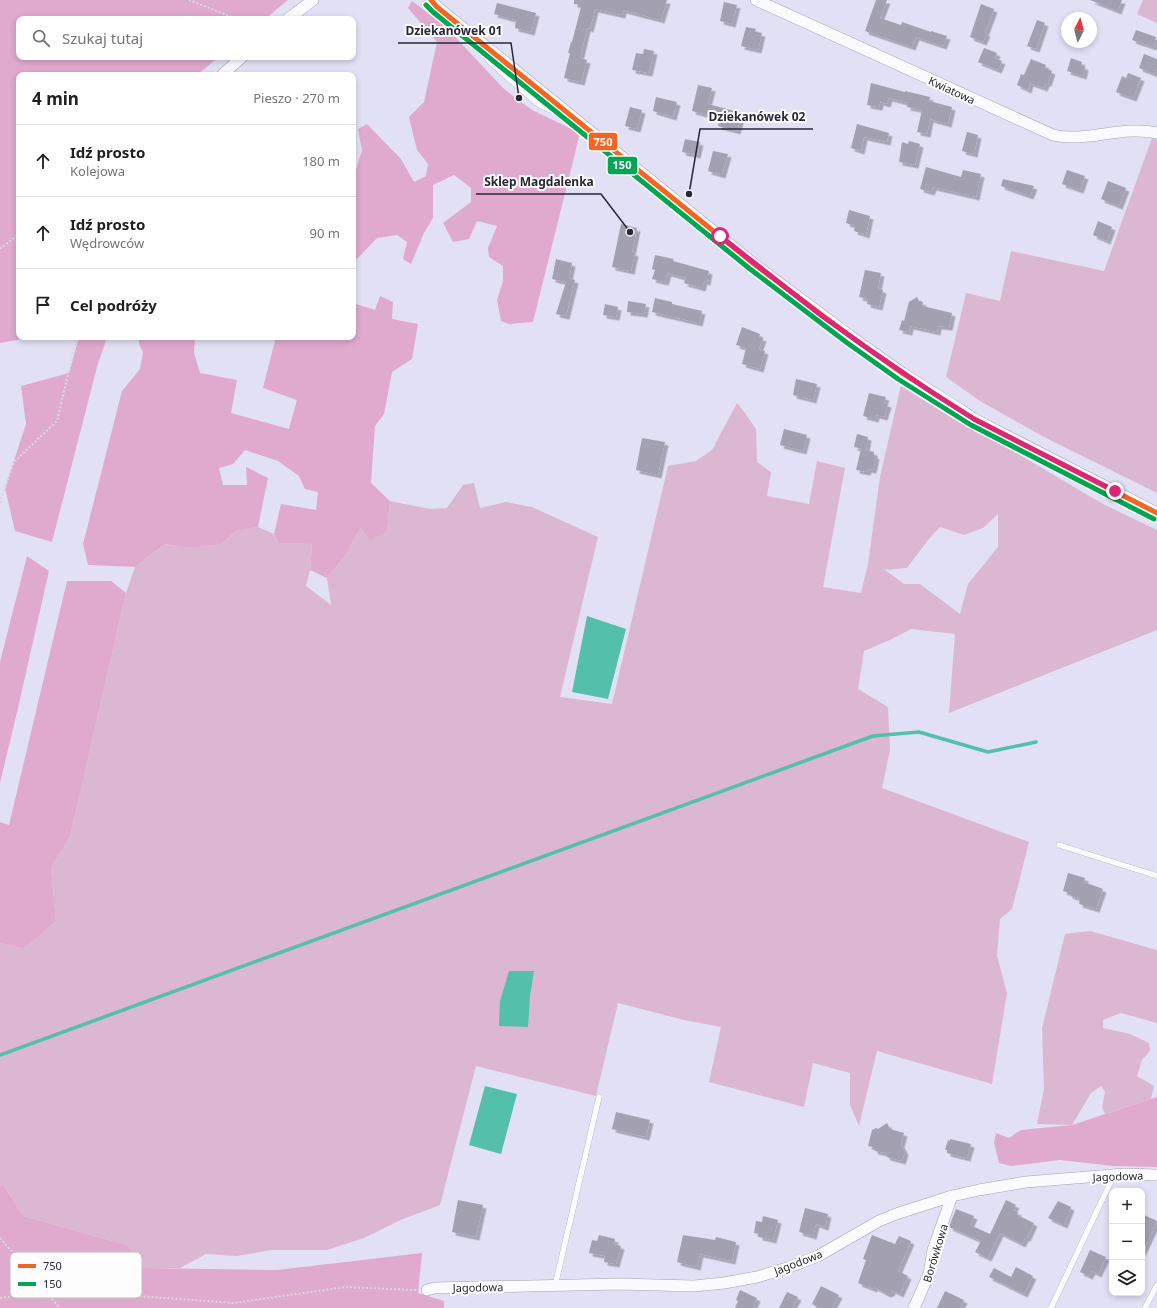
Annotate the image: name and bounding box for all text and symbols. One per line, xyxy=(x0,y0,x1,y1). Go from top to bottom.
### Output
north arrow xyxy=(1061,12,1097,48)
search box xyxy=(16,16,356,60)
callout: Dziekanówek 01 xyxy=(398,19,511,43)
text: Dziekanówek 01 xyxy=(406,22,502,39)
icon: search xyxy=(30,27,52,49)
text: Szukaj tutaj xyxy=(62,28,143,48)
street label: Kwiatowa xyxy=(926,73,978,107)
text: 4 min xyxy=(32,87,79,110)
text: Pieszo · 270 m xyxy=(253,89,340,107)
callout: Dziekanówek 02 xyxy=(700,105,813,129)
text: Dziekanówek 02 xyxy=(709,108,806,125)
line badge: 750 xyxy=(588,132,618,151)
text: 750 xyxy=(594,134,612,149)
text: Idź prosto xyxy=(70,142,145,162)
icon: ahead xyxy=(32,150,54,172)
text: 180 m xyxy=(302,152,340,170)
line badge: 150 xyxy=(607,156,638,175)
text: 150 xyxy=(613,157,631,172)
text: Kolejowa xyxy=(70,162,125,180)
callout: Sklep Magdalenka xyxy=(476,170,601,194)
text: Sklep Magdalenka xyxy=(484,173,594,190)
text: Idź prosto xyxy=(70,214,145,234)
icon: ahead xyxy=(32,222,54,244)
text: 90 m xyxy=(310,224,340,242)
route start xyxy=(711,227,729,245)
text: Wędrowców xyxy=(70,234,144,252)
icon: arrive xyxy=(32,294,54,316)
text: Cel podróży xyxy=(70,295,157,315)
route end xyxy=(1106,482,1124,500)
street label: Jagodowa xyxy=(1091,1168,1144,1184)
map controls xyxy=(1109,1188,1145,1296)
button: + xyxy=(1109,1188,1145,1224)
street label: Borówkowa xyxy=(919,1222,951,1284)
button: − xyxy=(1109,1224,1145,1260)
street label: Jagodowa xyxy=(771,1246,824,1278)
legend xyxy=(10,1252,142,1298)
text: 750 xyxy=(43,1258,62,1273)
button: layers xyxy=(1109,1260,1145,1296)
text: 150 xyxy=(43,1276,62,1291)
street label: Jagodowa xyxy=(452,1279,503,1295)

